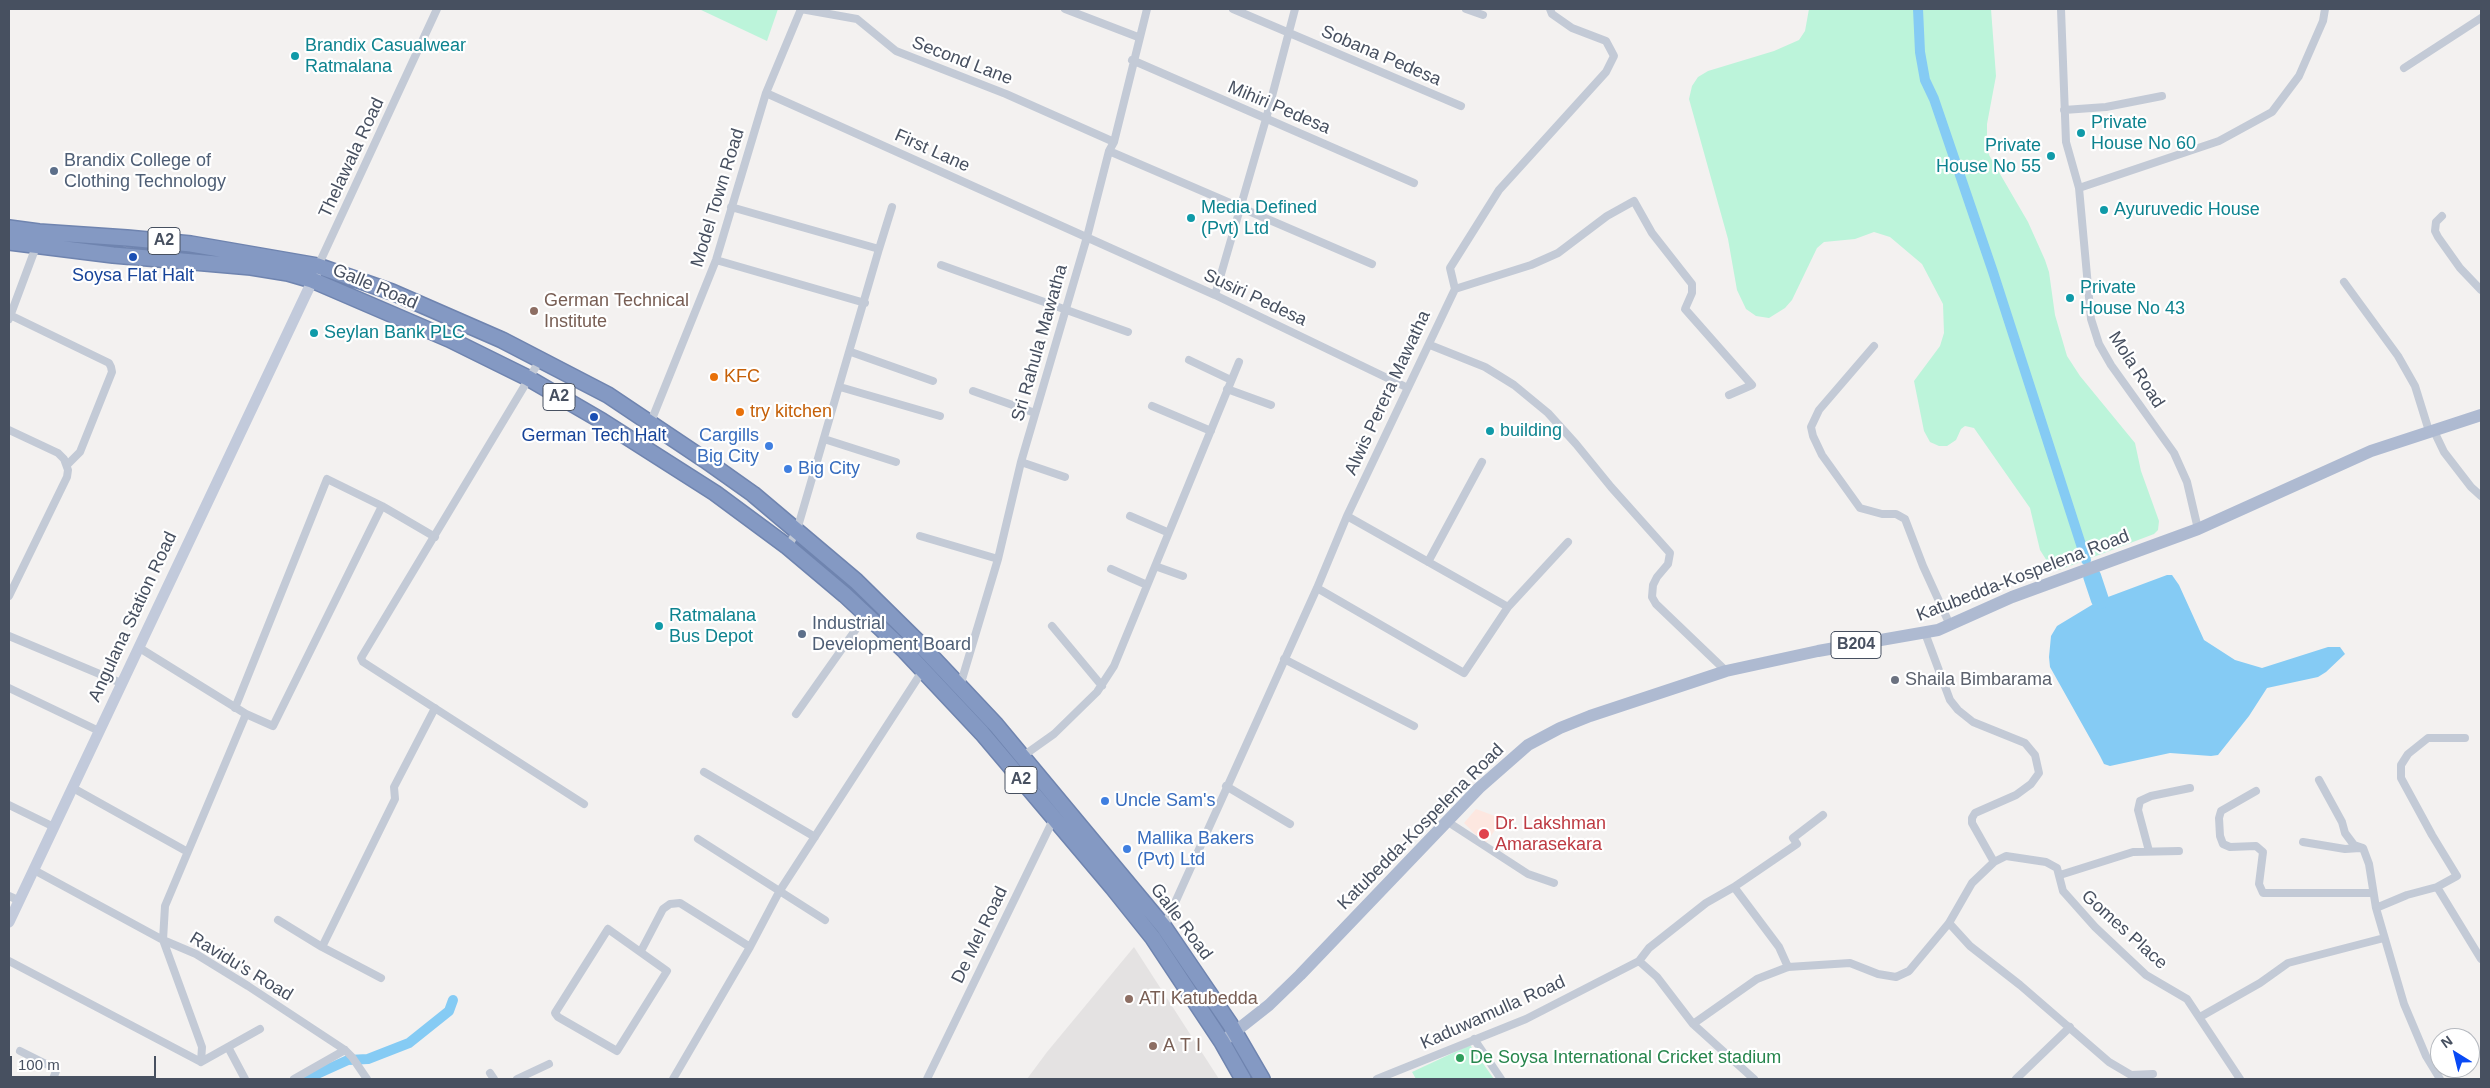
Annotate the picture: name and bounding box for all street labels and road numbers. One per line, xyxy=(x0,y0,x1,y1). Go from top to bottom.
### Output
street label: Sobana Pedesa xyxy=(1318,21,1444,91)
street label: Second Lane xyxy=(909,32,1015,90)
street label: Mihiri Pedesa xyxy=(1225,77,1333,139)
street label: Thelawala Road xyxy=(315,94,389,222)
street label: First Lane xyxy=(891,125,973,177)
street label: Model Town Road xyxy=(687,126,749,270)
road number: A2 xyxy=(148,228,180,255)
street label: Galle Road xyxy=(329,259,421,315)
street label: Sri Rahula Mawatha xyxy=(1007,262,1073,424)
street label: Susiri Pedesa xyxy=(1200,265,1310,331)
street label: Alwis Perera Mawatha xyxy=(1340,307,1436,479)
street label: Mola Road xyxy=(2103,328,2169,412)
road number: A2 xyxy=(543,384,575,411)
street label: Katubedda-Kospelena Road xyxy=(1914,525,2132,627)
street label: Angulana Station Road xyxy=(84,529,182,705)
road number: B204 xyxy=(1831,632,1881,658)
street label: Katubedda-Kospelena Road xyxy=(1333,739,1509,915)
road number: A2 xyxy=(1005,766,1037,794)
street label: Galle Road xyxy=(1145,880,1217,964)
street label: De Mel Road xyxy=(947,883,1013,987)
street label: Gomes Place xyxy=(2077,886,2171,974)
street label: Ravidu's Road xyxy=(186,928,296,1006)
street label: Kaduwamulla Road xyxy=(1417,971,1569,1055)

